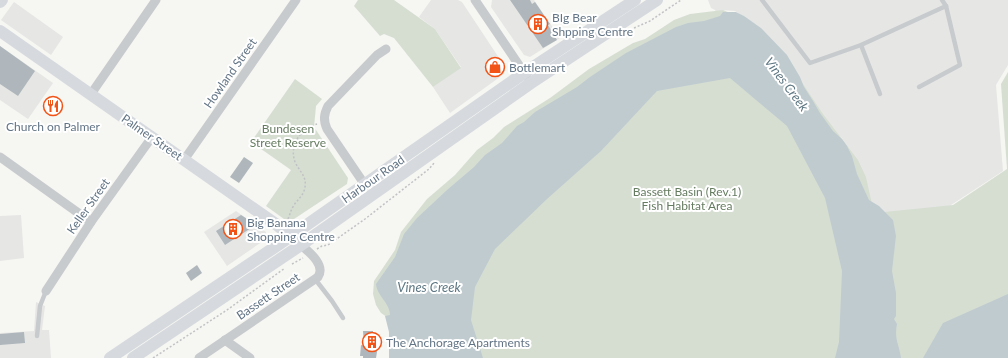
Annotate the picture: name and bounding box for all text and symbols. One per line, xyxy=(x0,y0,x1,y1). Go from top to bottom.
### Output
place label: BIg Bear Shpping Centre xyxy=(552,10,633,39)
building icon: BIg Bear Shpping Centre xyxy=(527,13,549,35)
street label: Howland Street xyxy=(200,35,260,111)
water label: Vines Creek xyxy=(762,54,813,115)
shop icon: Bottlemart xyxy=(484,56,506,78)
place label: Bottlemart xyxy=(509,60,566,75)
restaurant icon: Church on Palmer xyxy=(42,95,64,117)
street label: Palmer Street xyxy=(119,111,186,164)
place label: Church on Palmer xyxy=(6,119,101,134)
park label: Bundesen Street Reserve xyxy=(250,121,326,150)
street label: Harbour Road xyxy=(339,152,407,206)
street label: Keller Street xyxy=(63,175,113,237)
park label: Bassett Basin (Rev.1) Fish Habitat Area xyxy=(633,184,741,213)
place label: Big Banana Shopping Centre xyxy=(247,215,335,244)
building icon: Big Banana Shopping Centre xyxy=(222,218,244,240)
street label: Bassett Street xyxy=(233,269,303,323)
water label: Vines Creek xyxy=(397,279,462,295)
building icon: The Anchorage Apartments xyxy=(361,331,383,353)
place label: The Anchorage Apartments xyxy=(386,335,530,350)

